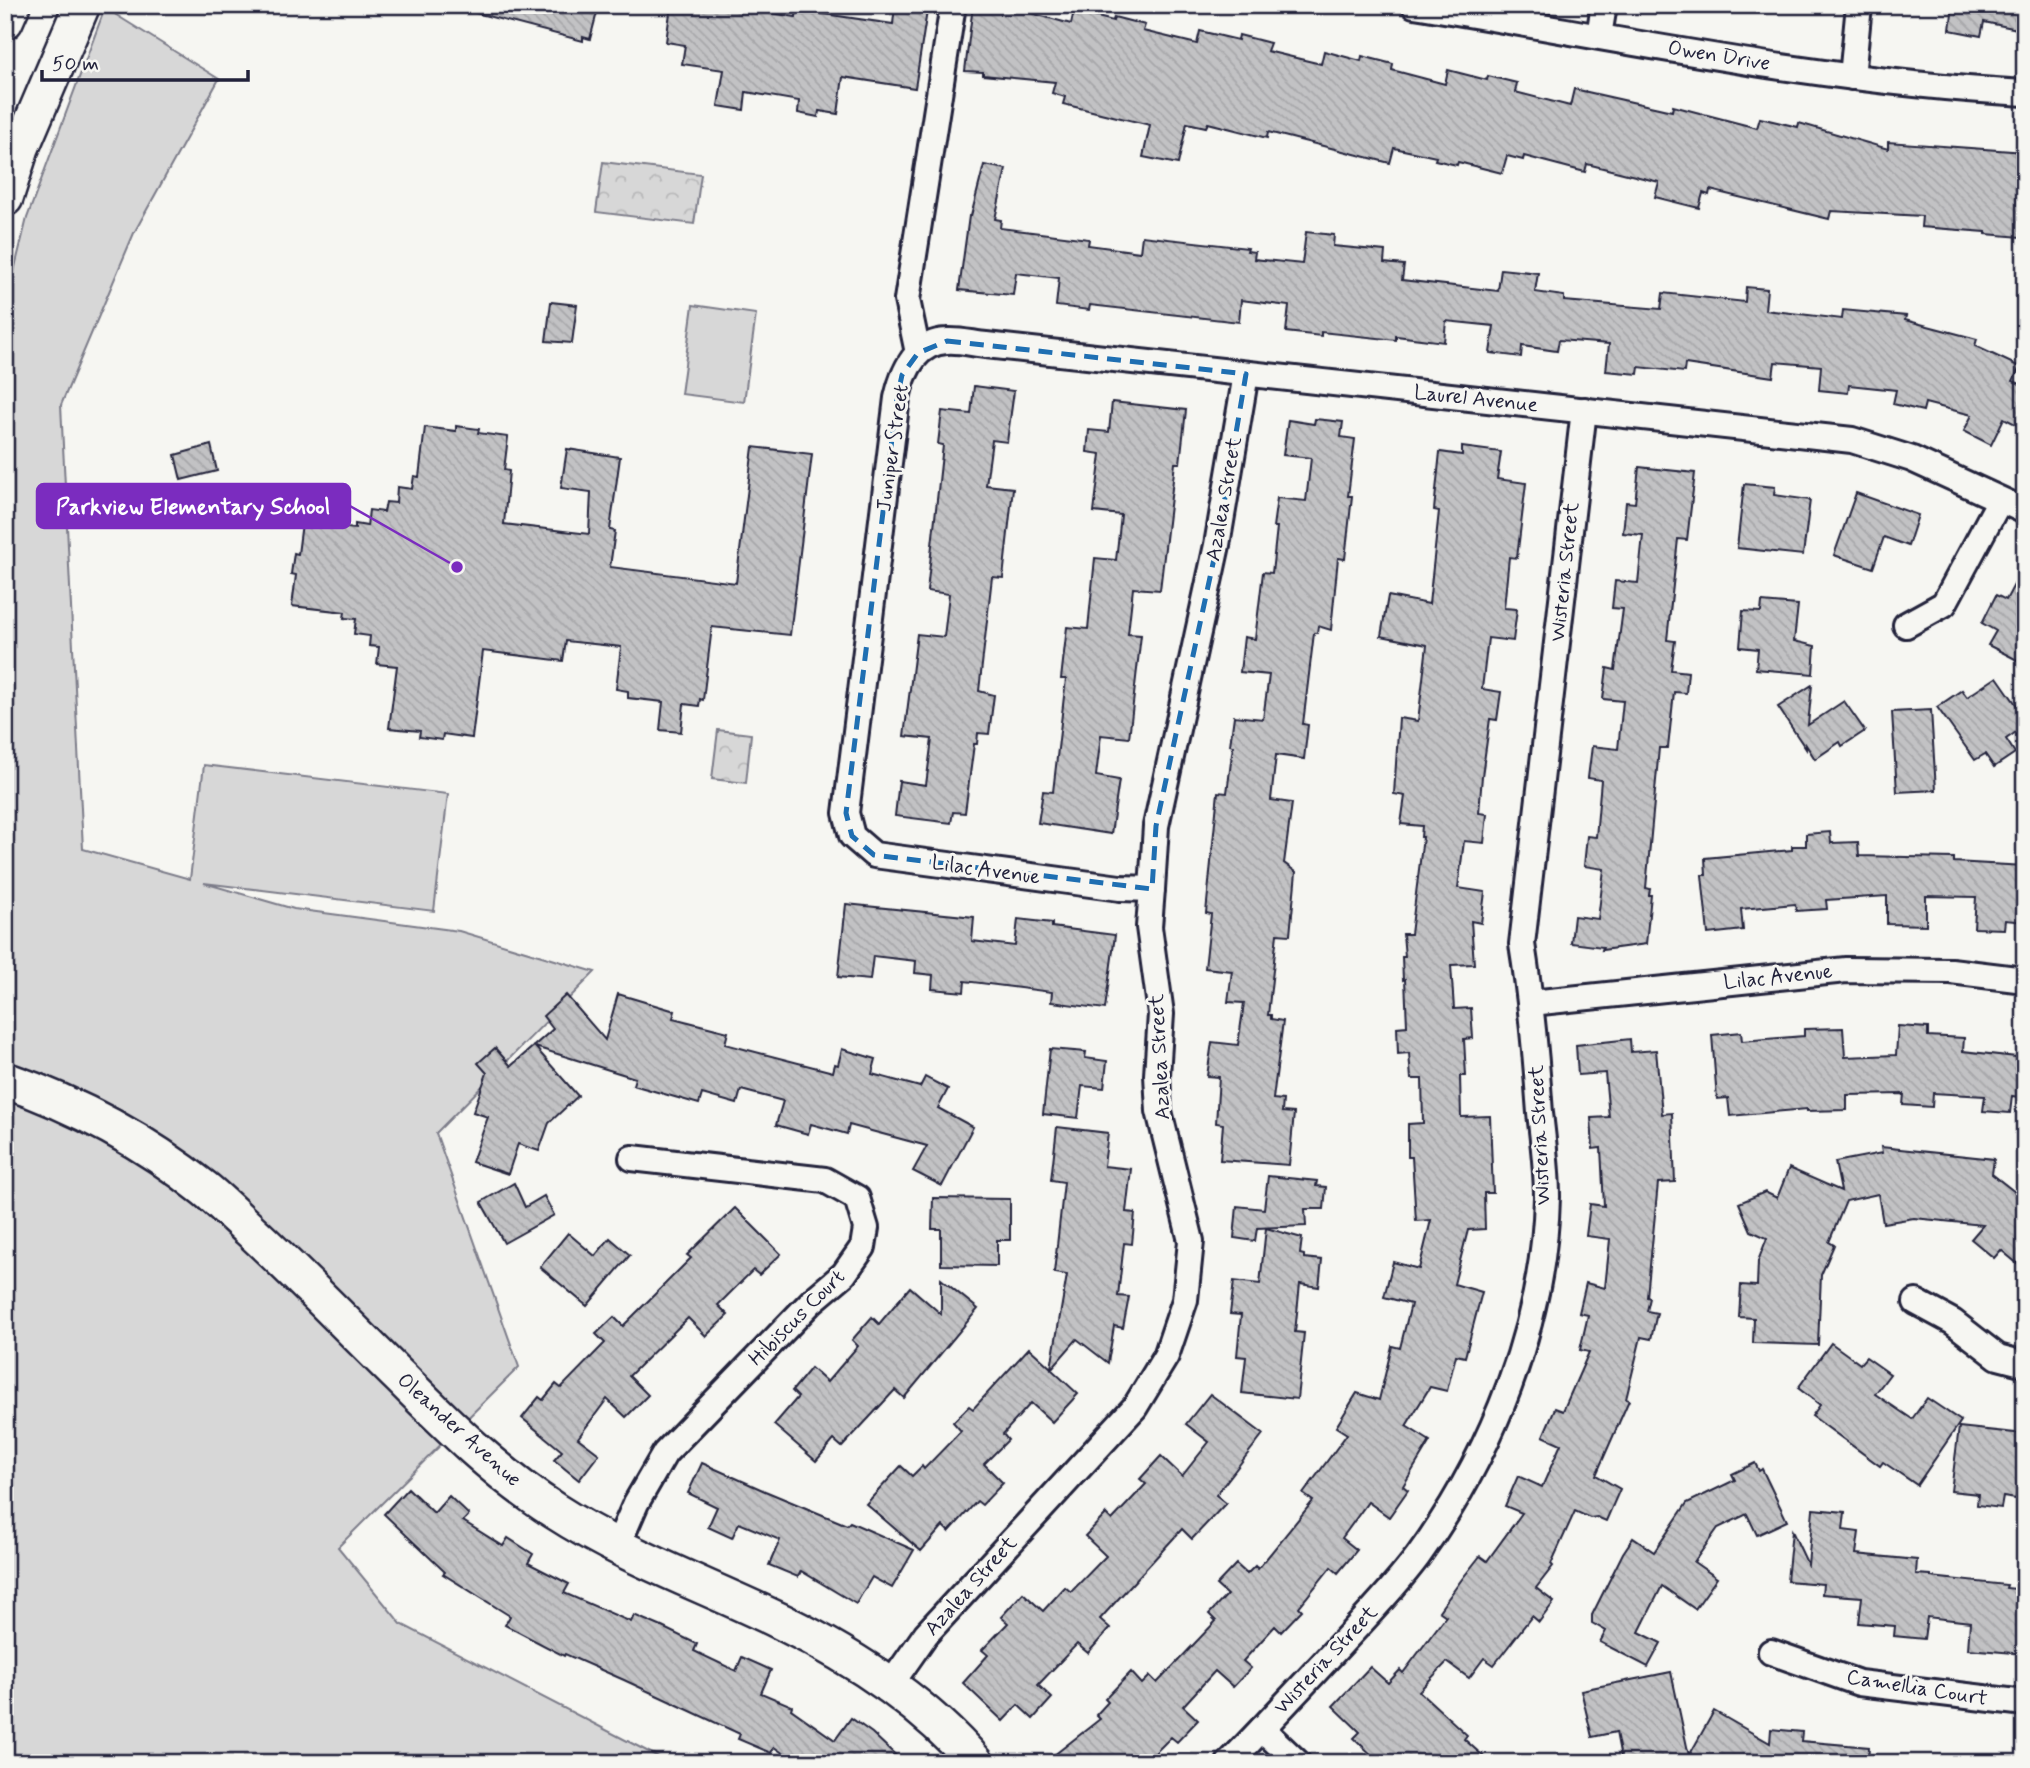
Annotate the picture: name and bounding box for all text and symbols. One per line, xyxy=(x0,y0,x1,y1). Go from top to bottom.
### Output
street label: Owen Drive xyxy=(1666,34,1772,78)
scale bar xyxy=(42,38,248,82)
text: 50 m xyxy=(52,50,99,78)
street label: Laurel Avenue xyxy=(1413,379,1539,419)
street label: Juniper Street xyxy=(870,383,916,513)
street label: Azalea Street xyxy=(1199,434,1249,563)
callout: Parkview Elementary School xyxy=(37,484,350,528)
text: Parkview Elementary School xyxy=(56,493,330,523)
street label: Wisteria Street xyxy=(1544,500,1586,643)
street label: Lilac Avenue xyxy=(930,849,1042,891)
street label: Lilac Avenue xyxy=(1722,957,1834,997)
street label: Azalea Street xyxy=(1143,993,1177,1121)
street label: Wisteria Street xyxy=(1522,1064,1558,1206)
street label: Hibiscus Court xyxy=(743,1264,851,1372)
street label: Oleander Avenue xyxy=(391,1367,527,1493)
street label: Azalea Street xyxy=(918,1529,1024,1642)
street label: Wisteria Street xyxy=(1268,1599,1384,1721)
street label: Camellia Court xyxy=(1844,1663,1990,1713)

